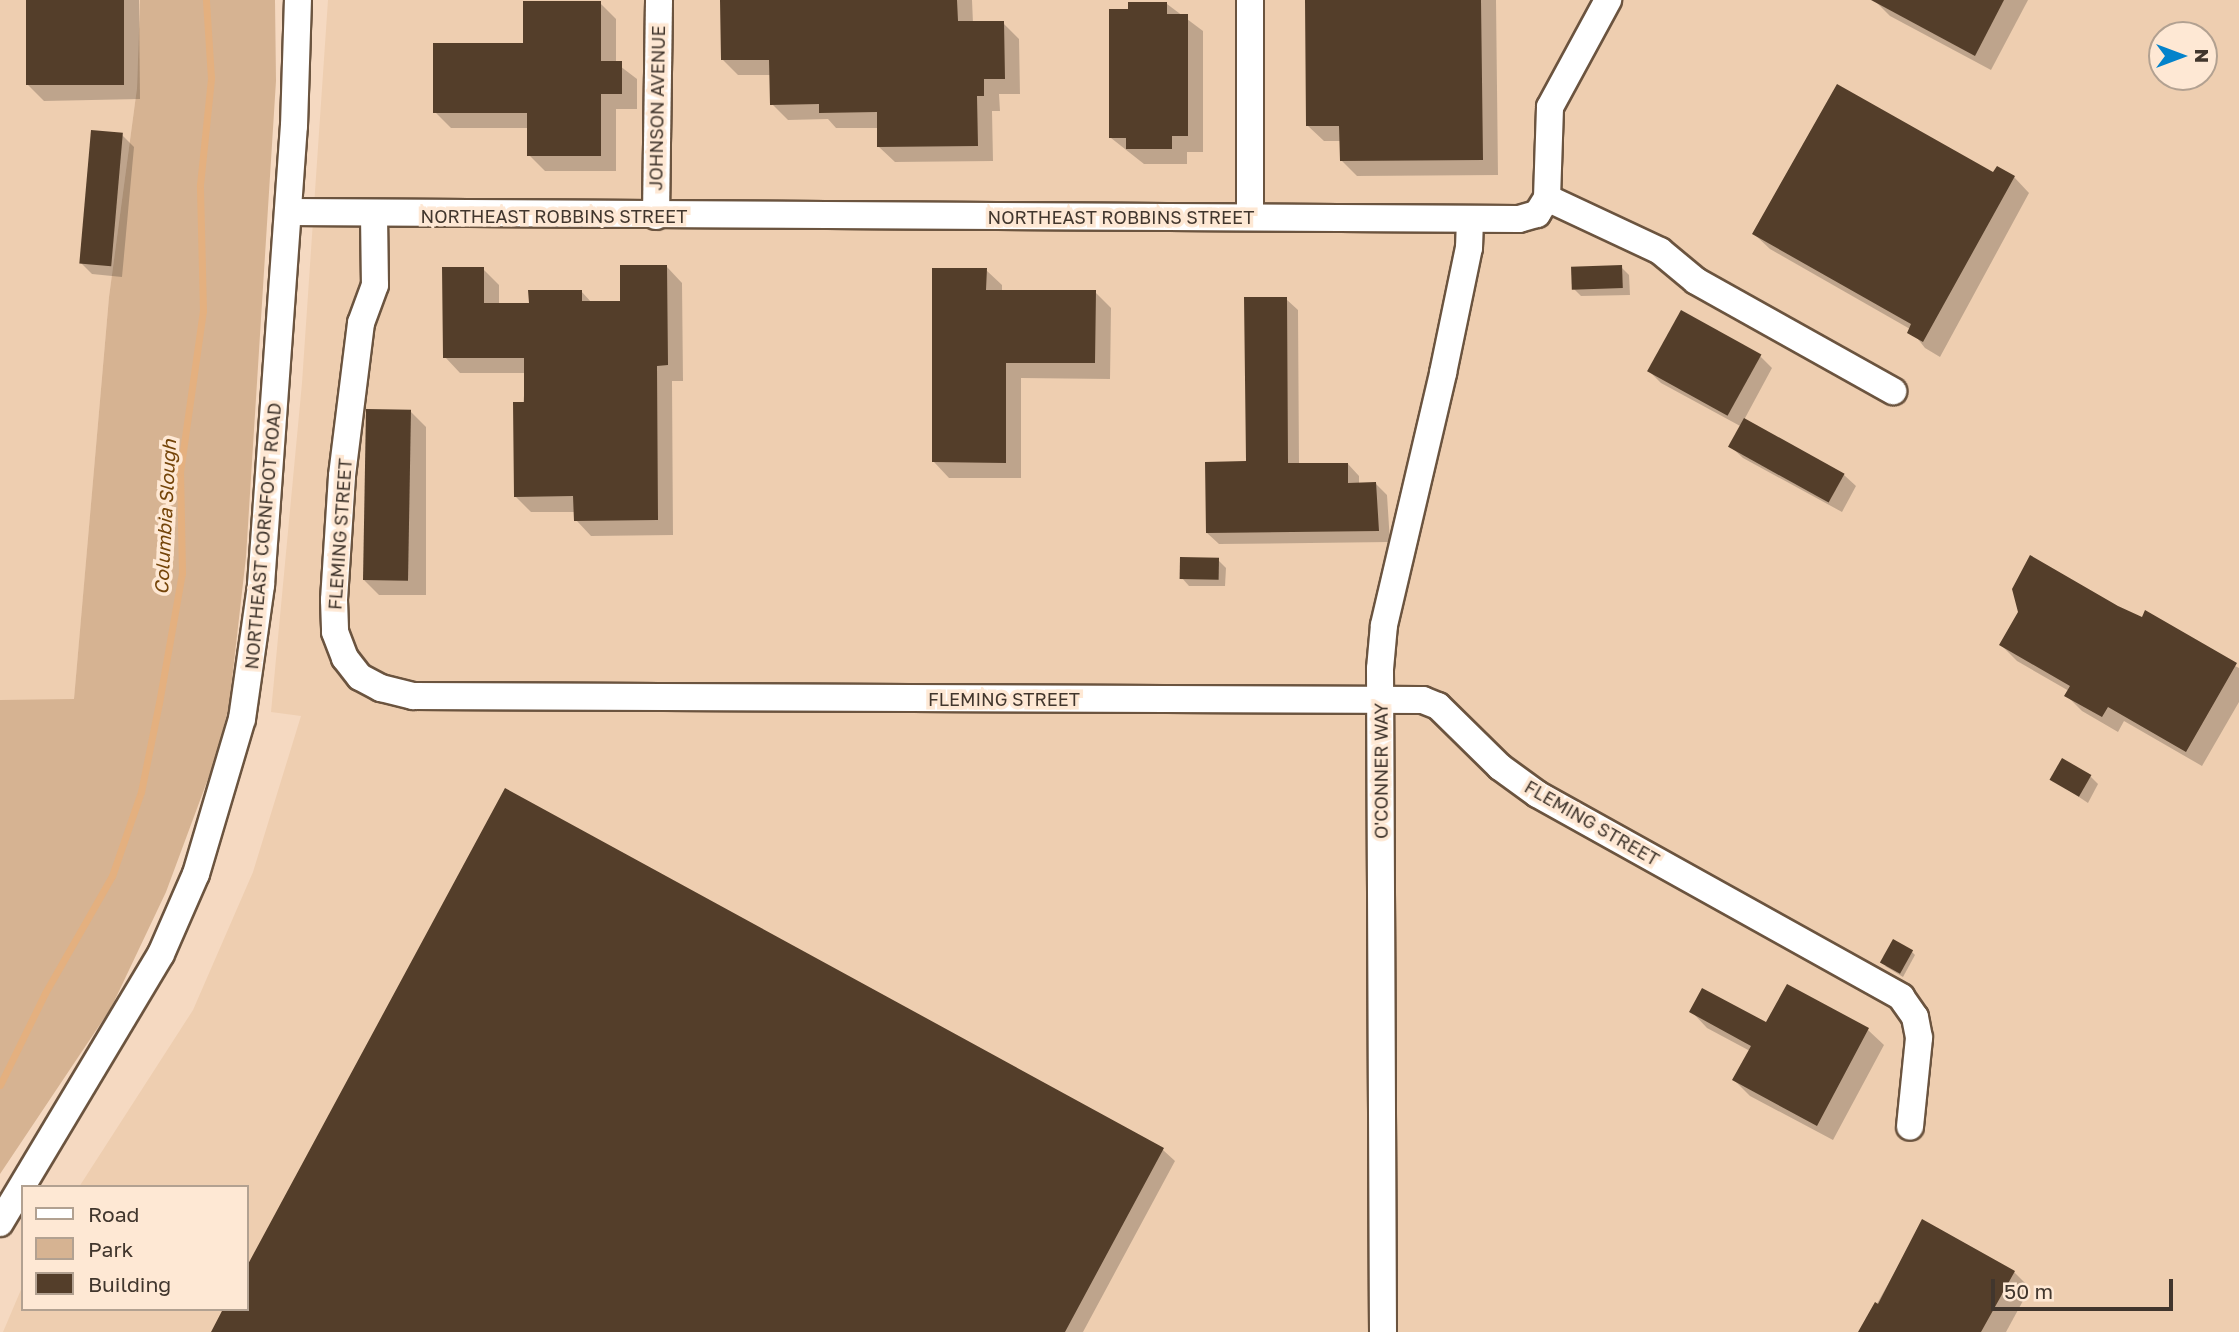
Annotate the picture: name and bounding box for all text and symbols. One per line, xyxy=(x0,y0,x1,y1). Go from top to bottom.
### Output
north arrow xyxy=(2148,21,2218,91)
street label: JOHNSON AVENUE xyxy=(645,25,669,191)
text: N xyxy=(2191,49,2214,63)
street label: NORTHEAST ROBBINS STREET xyxy=(421,205,687,227)
street label: NORTHEAST ROBBINS STREET xyxy=(988,206,1254,228)
street label: NORTHEAST CORNFOOT ROAD xyxy=(241,402,285,670)
water label: Columbia Slough xyxy=(150,439,180,595)
street label: FLEMING STREET xyxy=(324,457,356,611)
street label: FLEMING STREET xyxy=(928,688,1080,710)
street label: O'CONNER WAY xyxy=(1370,703,1392,839)
street label: FLEMING STREET xyxy=(1521,776,1663,870)
legend xyxy=(21,1185,248,1311)
text: Road xyxy=(88,1201,139,1227)
text: Park xyxy=(88,1236,133,1262)
scale bar xyxy=(1994,1266,2176,1310)
text: Building xyxy=(88,1271,171,1297)
text: 50 m xyxy=(2004,1278,2053,1304)

